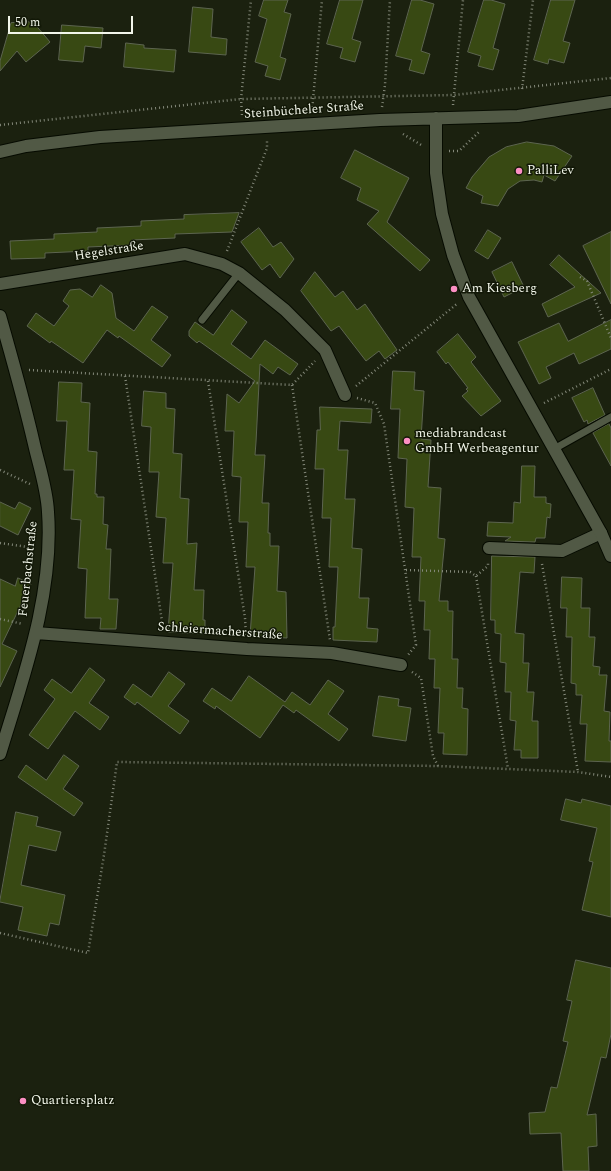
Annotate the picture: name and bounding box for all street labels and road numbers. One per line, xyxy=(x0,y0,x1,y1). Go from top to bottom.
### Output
street label: Steinbücheler Straße xyxy=(244,99,364,123)
street label: Hegelstraße xyxy=(73,239,145,265)
street label: Feuerbachstraße xyxy=(16,520,42,618)
street label: Schleiermacherstraße xyxy=(157,620,283,644)

